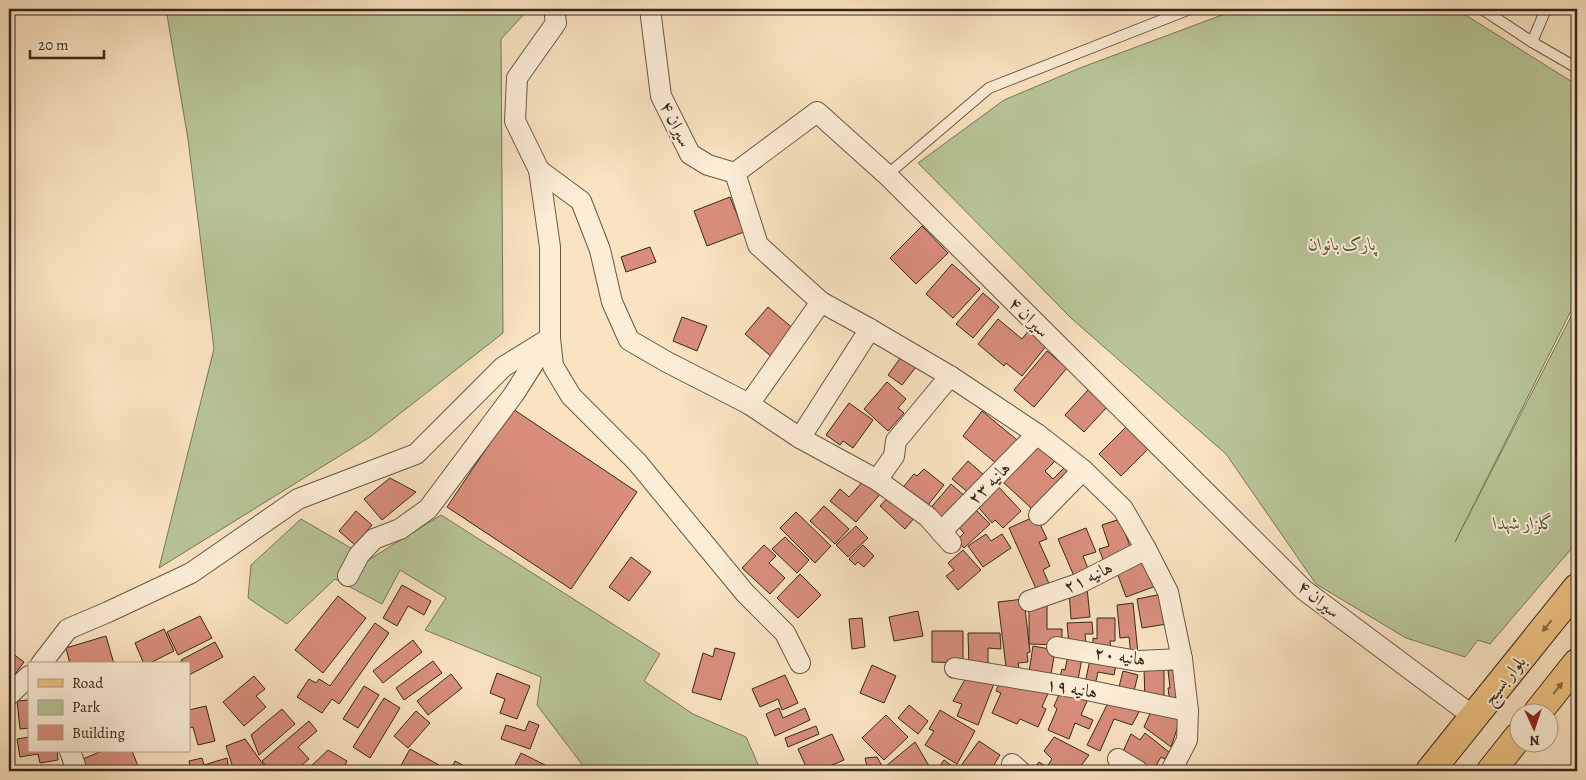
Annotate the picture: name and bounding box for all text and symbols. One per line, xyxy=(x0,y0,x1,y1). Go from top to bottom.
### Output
scale bar xyxy=(30,28,104,60)
text: 20 m xyxy=(38,35,69,55)
street label: سیران ۴ xyxy=(655,97,697,151)
park label: پارک بانوان xyxy=(1308,232,1378,257)
street label: سیران ۴ xyxy=(1003,291,1055,343)
street label: هانیه ۲۳ xyxy=(962,456,1016,510)
park label: گلزار شهدا xyxy=(1492,511,1555,535)
street label: هانیه ۲۱ xyxy=(1060,555,1116,599)
street label: سیران ۴ xyxy=(1293,574,1345,624)
one-way arrow xyxy=(1541,619,1552,632)
street label: هانیه ۲۰ xyxy=(1093,641,1147,671)
street label: بلوار بسیج xyxy=(1477,650,1534,712)
legend xyxy=(28,662,190,752)
street label: هانیه ۱۹ xyxy=(1044,672,1100,704)
text: Road xyxy=(72,673,104,693)
one-way arrow xyxy=(1552,682,1563,695)
text: Park xyxy=(72,697,101,717)
north arrow xyxy=(1508,702,1558,752)
text: Building xyxy=(72,723,125,743)
text: N xyxy=(1529,731,1540,750)

